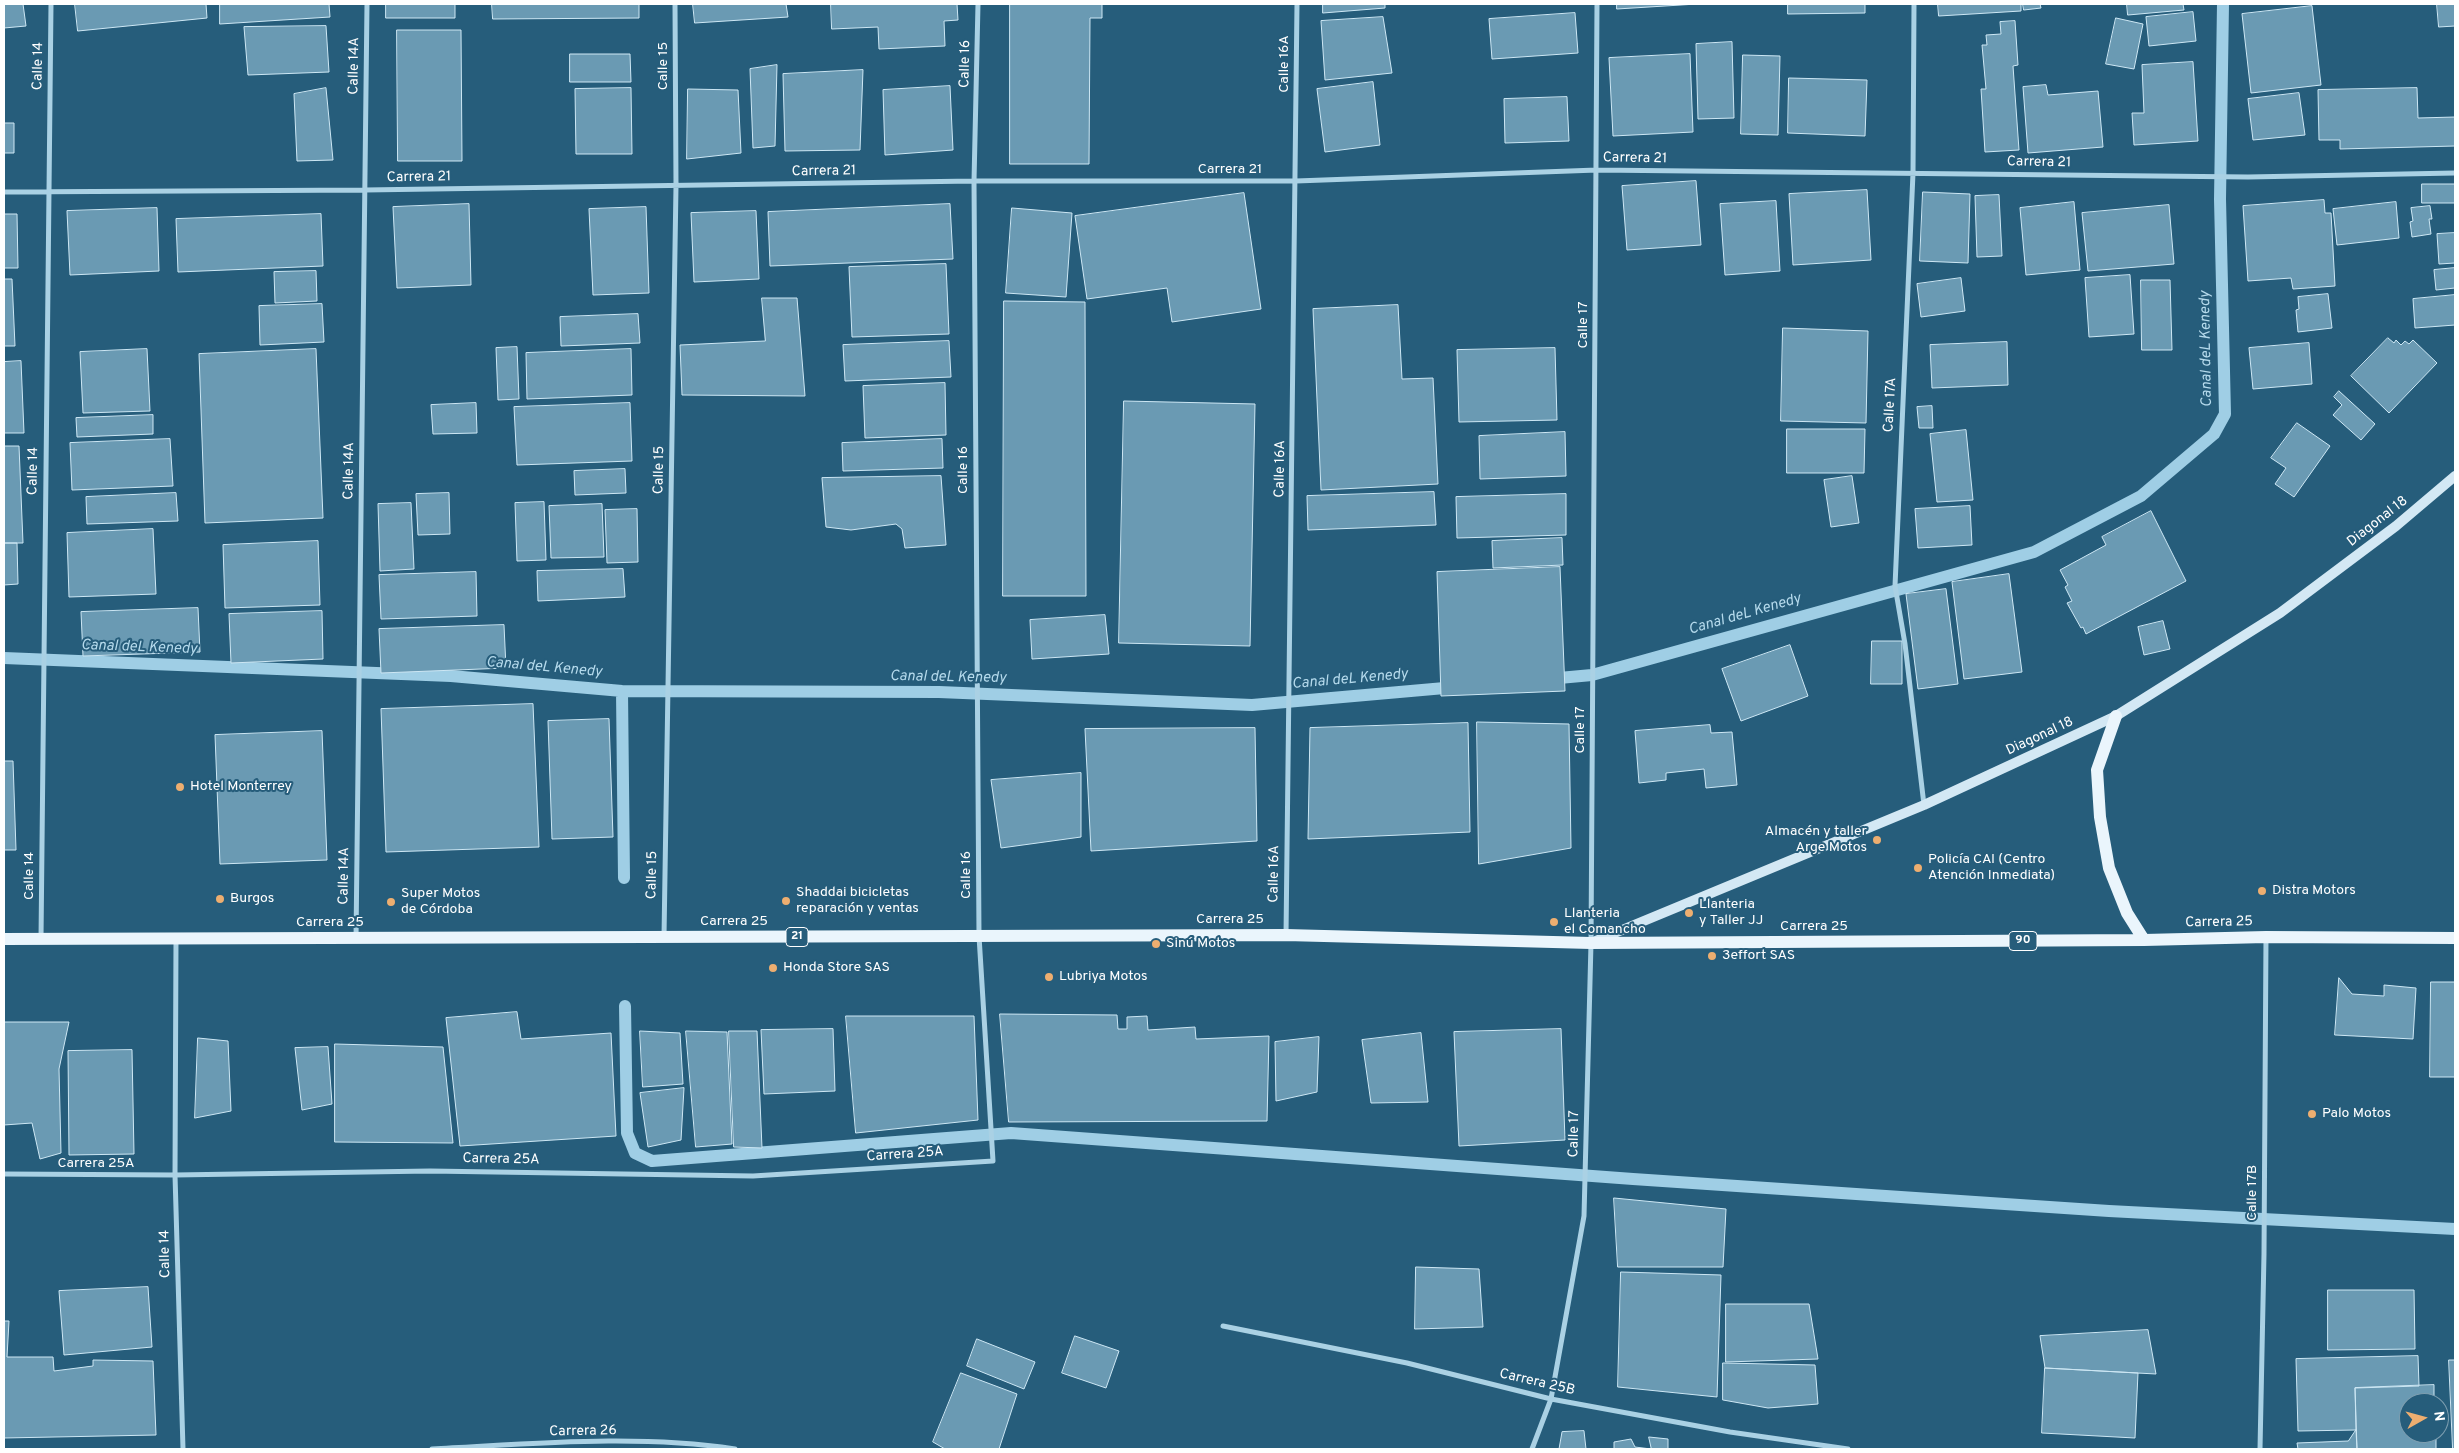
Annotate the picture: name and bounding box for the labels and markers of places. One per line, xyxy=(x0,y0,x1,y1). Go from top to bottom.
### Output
place label: Hotel Monterrey xyxy=(190,779,292,795)
marker: Hotel Monterrey xyxy=(174,781,186,793)
place label: Almacén y taller Arge Motos xyxy=(1765,824,1867,856)
marker: Almacén y taller Arge Motos xyxy=(1871,834,1883,846)
place label: Policía CAI (Centro Atención Inmediata) xyxy=(1928,852,2055,884)
marker: Policía CAI (Centro Atención Inmediata) xyxy=(1912,862,1924,874)
place label: Distra Motors xyxy=(2272,883,2356,899)
place label: Shaddai bicicletas reparación y ventas xyxy=(796,885,919,918)
marker: Distra Motors xyxy=(2256,885,2268,897)
place label: Super Motos de Córdoba xyxy=(401,886,480,919)
place label: Burgos xyxy=(230,891,274,907)
marker: Burgos xyxy=(214,893,226,905)
marker: Shaddai bicicletas reparación y ventas xyxy=(780,895,792,907)
marker: Super Motos de Córdoba xyxy=(385,896,397,908)
place label: Llanteria y Taller JJ xyxy=(1699,897,1763,930)
place label: Llanteria el Comancho xyxy=(1564,906,1646,939)
marker: Llanteria y Taller JJ xyxy=(1683,907,1695,919)
marker: Llanteria el Comancho xyxy=(1548,916,1560,928)
place label: Sinú Motos xyxy=(1166,936,1235,952)
marker: Sinú Motos xyxy=(1150,938,1162,950)
place label: 3effort SAS xyxy=(1722,948,1795,964)
marker: 3effort SAS xyxy=(1706,950,1718,962)
place label: Honda Store SAS xyxy=(783,960,890,976)
marker: Honda Store SAS xyxy=(767,962,779,974)
place label: Lubriya Motos xyxy=(1059,969,1148,985)
marker: Lubriya Motos xyxy=(1043,971,1055,983)
place label: Palo Motos xyxy=(2322,1106,2391,1122)
marker: Palo Motos xyxy=(2306,1108,2318,1120)

